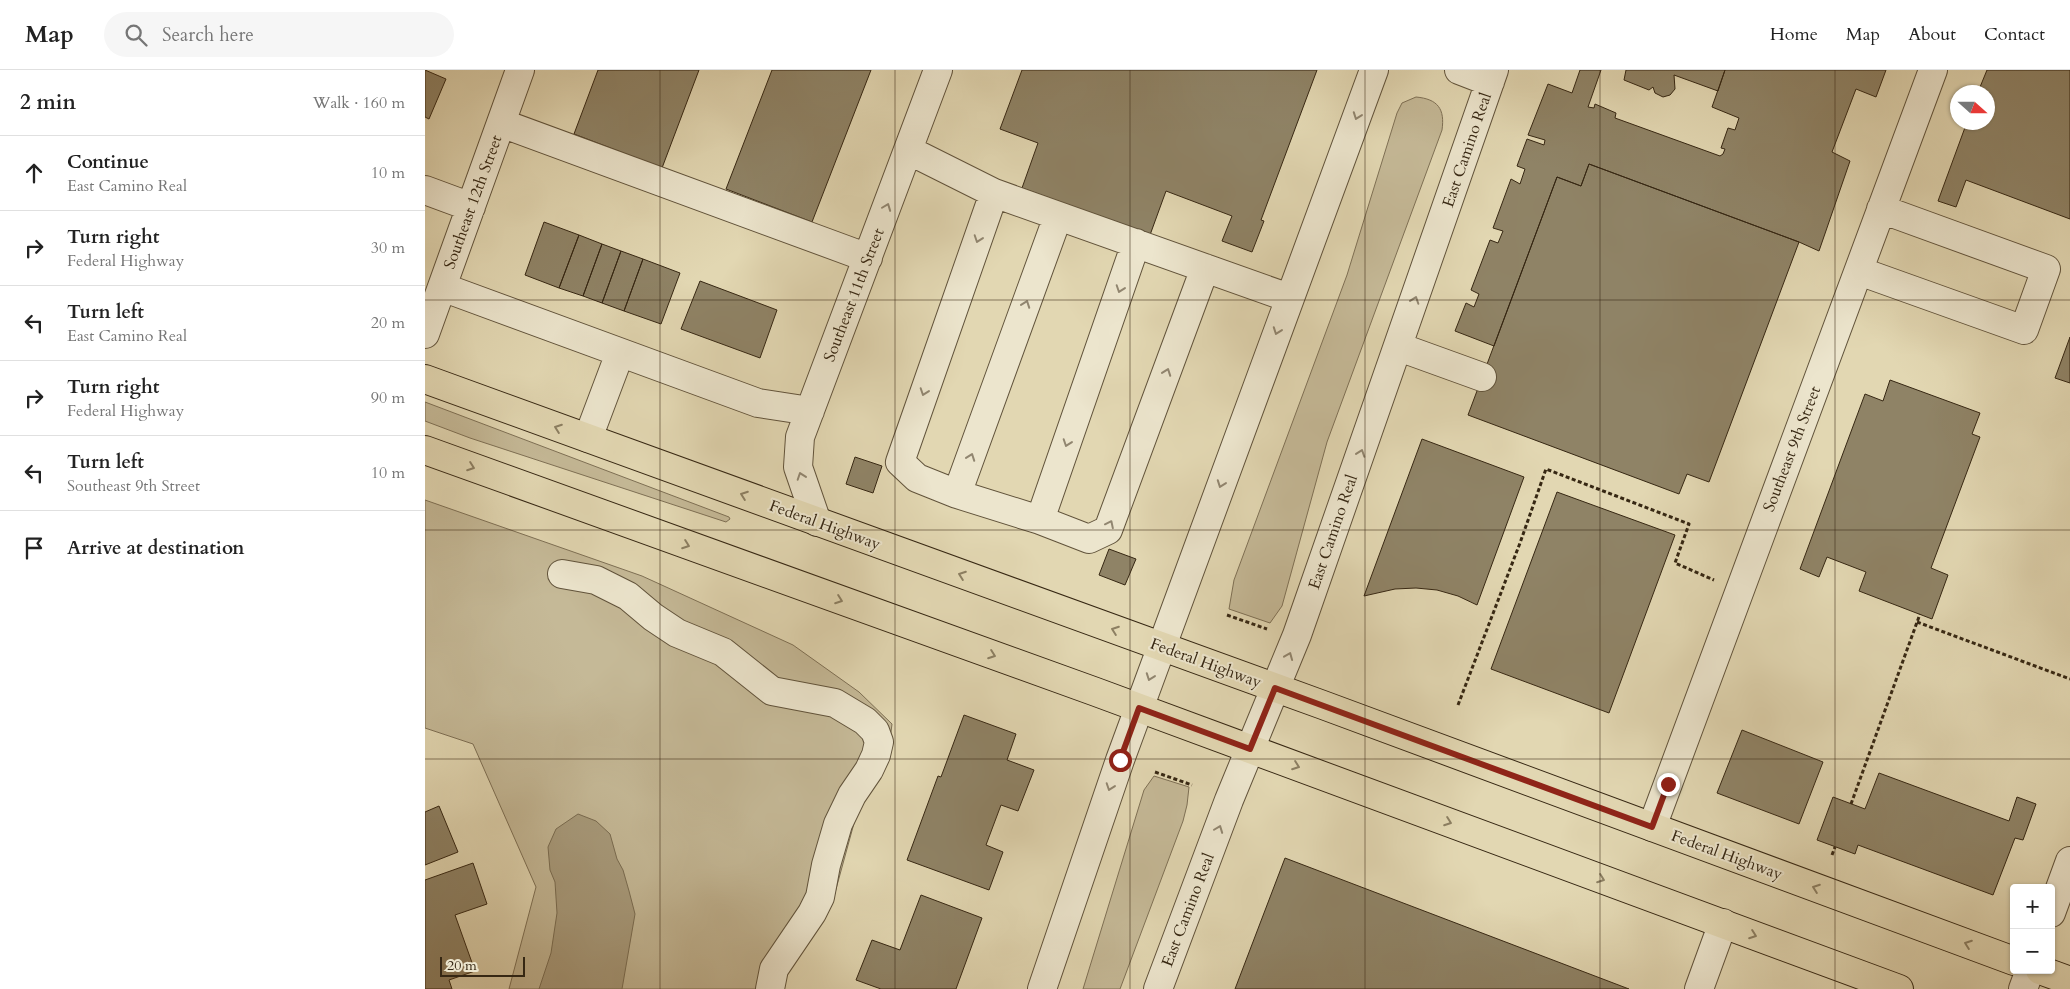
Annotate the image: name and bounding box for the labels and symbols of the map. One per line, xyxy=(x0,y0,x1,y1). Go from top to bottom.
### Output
north arrow xyxy=(1950,85,1995,130)
street label: East Camino Real xyxy=(1437,90,1497,210)
one-way arrow xyxy=(1353,111,1363,120)
street label: Southeast 12th Street xyxy=(439,132,507,272)
one-way arrow xyxy=(881,203,891,212)
street label: Southeast 11th Street xyxy=(818,225,890,365)
one-way arrow xyxy=(974,234,984,243)
one-way arrow xyxy=(1116,285,1126,293)
one-way arrow xyxy=(1409,296,1419,305)
one-way arrow xyxy=(1020,300,1030,309)
one-way arrow xyxy=(1273,326,1283,335)
one-way arrow xyxy=(1161,368,1171,377)
street label: Southeast 9th Street xyxy=(1758,383,1826,515)
one-way arrow xyxy=(920,387,930,396)
one-way arrow xyxy=(555,424,563,434)
one-way arrow xyxy=(1063,438,1073,447)
one-way arrow xyxy=(1355,449,1365,458)
one-way arrow xyxy=(965,453,975,462)
one-way arrow xyxy=(466,461,475,471)
one-way arrow xyxy=(797,472,807,481)
street label: East Camino Real xyxy=(1303,472,1363,592)
one-way arrow xyxy=(1217,479,1227,487)
one-way arrow xyxy=(740,491,749,501)
street label: Federal Highway xyxy=(766,495,884,556)
one-way arrow xyxy=(1104,520,1114,529)
one-way arrow xyxy=(681,540,690,550)
one-way arrow xyxy=(959,571,967,581)
one-way arrow xyxy=(834,594,843,604)
one-way arrow xyxy=(1112,626,1120,636)
street label: Federal Highway xyxy=(1147,633,1265,694)
one-way arrow xyxy=(987,649,996,659)
one-way arrow xyxy=(1283,652,1293,660)
one-way arrow xyxy=(1146,673,1156,681)
route start xyxy=(1109,749,1132,772)
one-way arrow xyxy=(1291,760,1300,770)
route end xyxy=(1657,773,1680,796)
one-way arrow xyxy=(1106,782,1116,791)
one-way arrow xyxy=(1444,816,1452,826)
one-way arrow xyxy=(1212,825,1223,834)
street label: Federal Highway xyxy=(1668,825,1786,886)
street label: East Camino Real xyxy=(1156,850,1220,970)
one-way arrow xyxy=(1596,872,1605,883)
one-way arrow xyxy=(1812,883,1820,893)
one-way arrow xyxy=(1749,929,1757,939)
one-way arrow xyxy=(1964,940,1973,950)
scale bar xyxy=(440,954,525,977)

